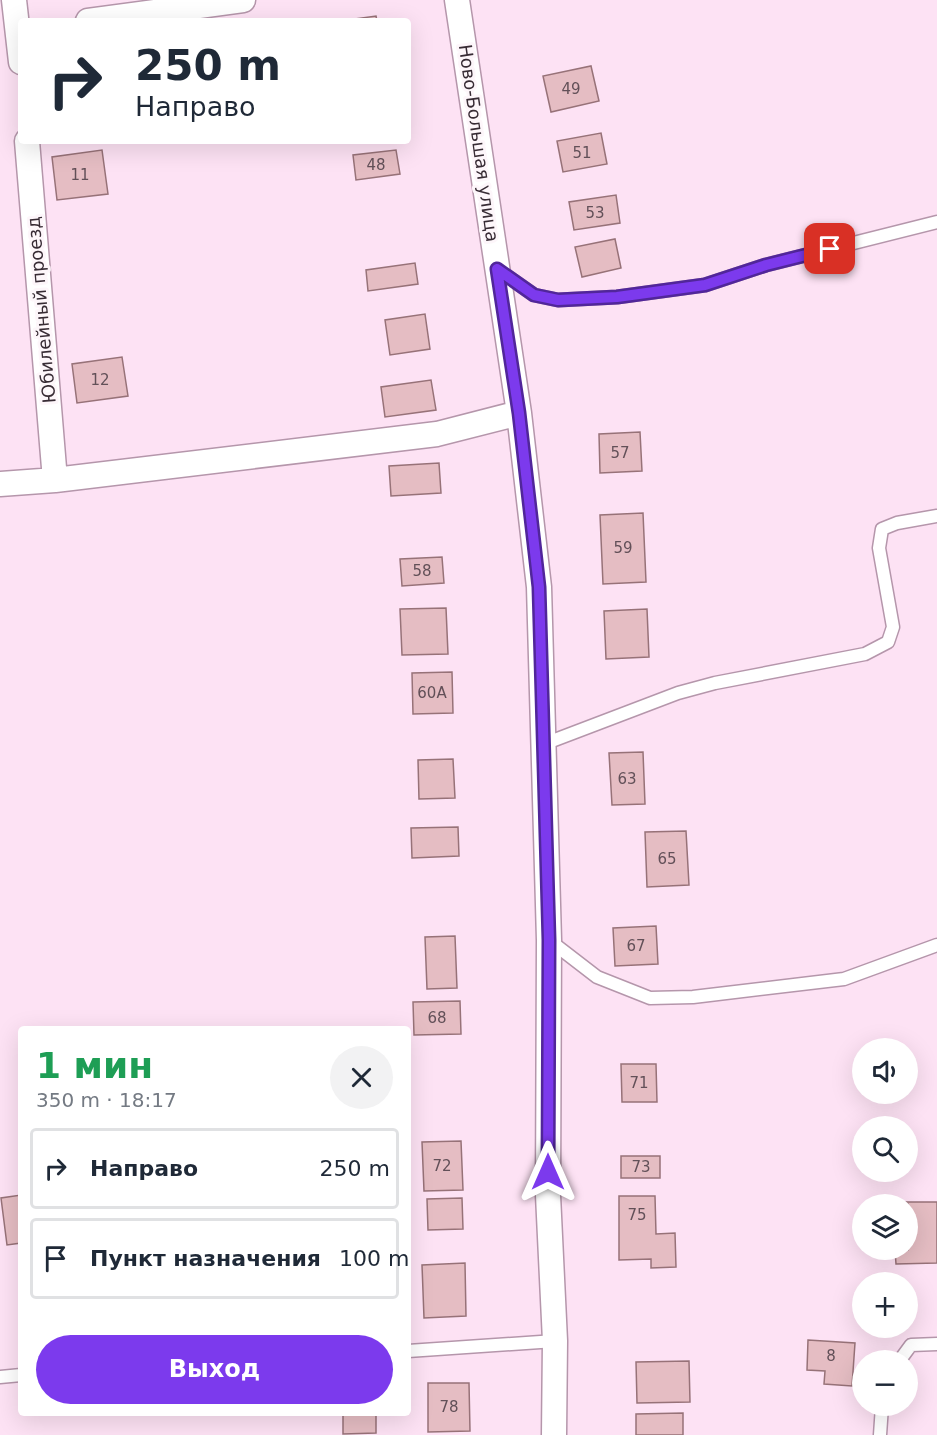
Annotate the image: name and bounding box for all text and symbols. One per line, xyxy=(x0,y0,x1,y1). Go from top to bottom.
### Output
text: 250 m xyxy=(135,41,281,90)
icon: right xyxy=(36,42,114,120)
street label: Ново-Большая улица xyxy=(455,43,503,243)
house number: 49 xyxy=(561,80,581,98)
text: Направо xyxy=(135,91,256,122)
house number: 51 xyxy=(572,144,592,162)
house number: 48 xyxy=(366,156,386,174)
house number: 11 xyxy=(70,166,90,184)
house number: 53 xyxy=(585,204,605,222)
street label: Юбилейный проезд xyxy=(22,216,60,404)
pin xyxy=(804,223,855,274)
icon: arrive xyxy=(813,232,846,265)
house number: 12 xyxy=(90,371,110,389)
house number: 57 xyxy=(610,444,630,462)
house number: 59 xyxy=(613,539,633,557)
house number: 58 xyxy=(412,562,432,580)
house number: 60А xyxy=(417,684,447,702)
house number: 63 xyxy=(617,770,637,788)
house number: 65 xyxy=(657,850,677,868)
house number: 67 xyxy=(626,937,646,955)
house number: 68 xyxy=(427,1009,447,1027)
map controls xyxy=(852,1038,918,1416)
button: sound xyxy=(852,1038,918,1104)
text: 1 мин xyxy=(36,1045,153,1086)
button: close xyxy=(330,1046,393,1109)
house number: 71 xyxy=(629,1074,649,1092)
text: 350 m · 18:17 xyxy=(36,1088,177,1112)
button: search xyxy=(852,1116,918,1182)
position arrow xyxy=(516,1140,580,1204)
icon: right xyxy=(39,1152,72,1185)
text: Направо xyxy=(90,1156,198,1181)
text: 250 m xyxy=(320,1156,390,1181)
house number: 72 xyxy=(432,1157,452,1175)
house number: 73 xyxy=(631,1158,651,1176)
button: layers xyxy=(852,1194,918,1260)
house number: 75 xyxy=(627,1206,647,1224)
icon: arrive xyxy=(39,1242,72,1275)
text: Пункт назначения xyxy=(90,1246,321,1271)
text: 100 m xyxy=(339,1246,409,1271)
button: + xyxy=(852,1272,918,1338)
button: Выход xyxy=(36,1335,393,1404)
house number: 8 xyxy=(826,1347,836,1365)
button: − xyxy=(852,1350,918,1416)
house number: 78 xyxy=(439,1398,459,1416)

